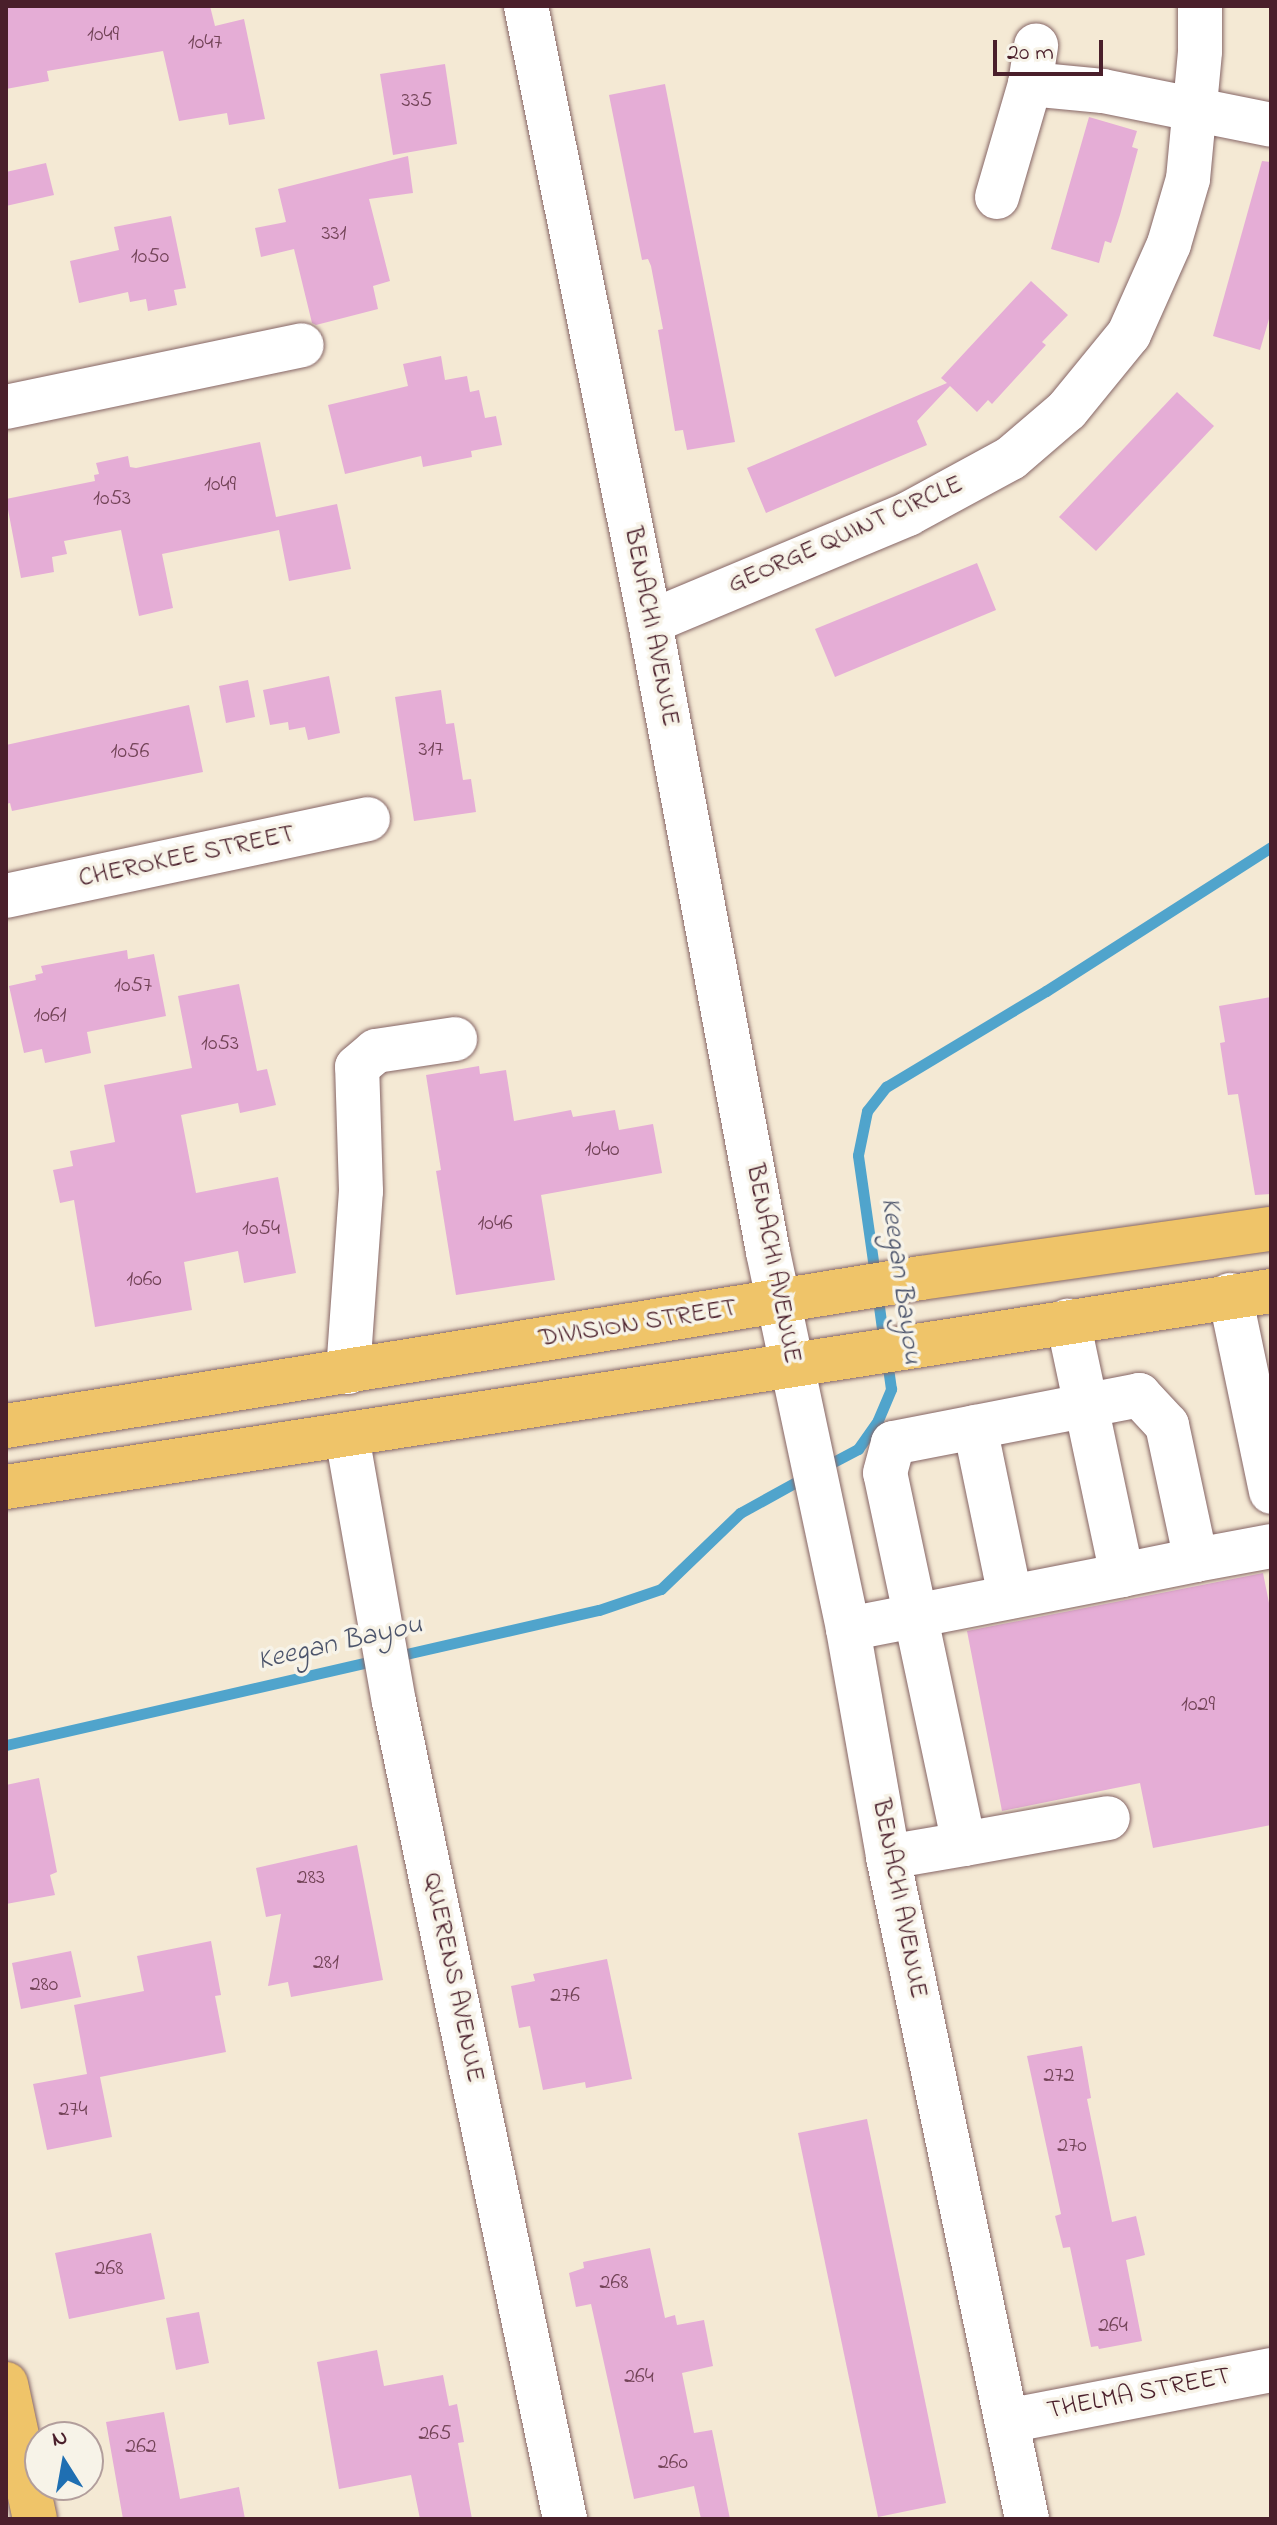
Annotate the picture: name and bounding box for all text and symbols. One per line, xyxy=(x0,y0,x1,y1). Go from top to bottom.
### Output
house number: 1049 xyxy=(87,23,119,49)
scale bar xyxy=(997,24,1107,74)
house number: 1047 xyxy=(188,31,222,57)
text: 20 m xyxy=(1007,36,1054,71)
house number: 335 xyxy=(402,89,432,115)
house number: 331 xyxy=(321,222,347,248)
house number: 1050 xyxy=(131,245,169,271)
street label: GEORGE QUINT CIRCLE xyxy=(724,470,968,602)
house number: 1049 xyxy=(204,473,236,499)
house number: 1053 xyxy=(93,487,131,513)
street label: BENACHI AVENUE xyxy=(615,525,685,729)
house number: 317 xyxy=(418,738,444,764)
house number: 1056 xyxy=(111,740,149,766)
street label: CHEROKEE STREET xyxy=(76,820,298,896)
house number: 1057 xyxy=(114,974,152,1000)
house number: 1061 xyxy=(33,1004,67,1030)
house number: 1053 xyxy=(201,1032,239,1058)
house number: 1040 xyxy=(584,1138,620,1164)
street label: BENACHI AVENUE xyxy=(737,1162,807,1366)
water label: Keegan Bayou xyxy=(872,1195,928,1367)
house number: 1046 xyxy=(477,1212,513,1238)
house number: 1054 xyxy=(242,1217,280,1243)
house number: 1060 xyxy=(126,1268,162,1294)
street label: DIVISION STREET xyxy=(537,1294,739,1356)
water label: Keegan Bayou xyxy=(254,1609,426,1679)
house number: 1029 xyxy=(1181,1693,1215,1719)
street label: BENACHI AVENUE xyxy=(863,1797,933,2001)
house number: 283 xyxy=(297,1866,325,1892)
street label: QUERENS AVENUE xyxy=(415,1870,489,2086)
house number: 281 xyxy=(313,1951,339,1977)
house number: 280 xyxy=(30,1973,58,1999)
house number: 276 xyxy=(550,1984,580,2010)
house number: 272 xyxy=(1044,2064,1074,2090)
house number: 274 xyxy=(58,2098,88,2124)
house number: 270 xyxy=(1057,2134,1087,2160)
house number: 268 xyxy=(95,2257,123,2283)
house number: 268 xyxy=(600,2271,628,2297)
house number: 264 xyxy=(1098,2314,1128,2340)
street label: THELMA STREET xyxy=(1045,2362,1233,2428)
house number: 264 xyxy=(624,2365,654,2391)
north arrow xyxy=(24,2421,104,2501)
text: N xyxy=(49,2422,70,2457)
house number: 265 xyxy=(418,2422,452,2448)
house number: 262 xyxy=(125,2435,157,2461)
house number: 260 xyxy=(658,2451,688,2477)

